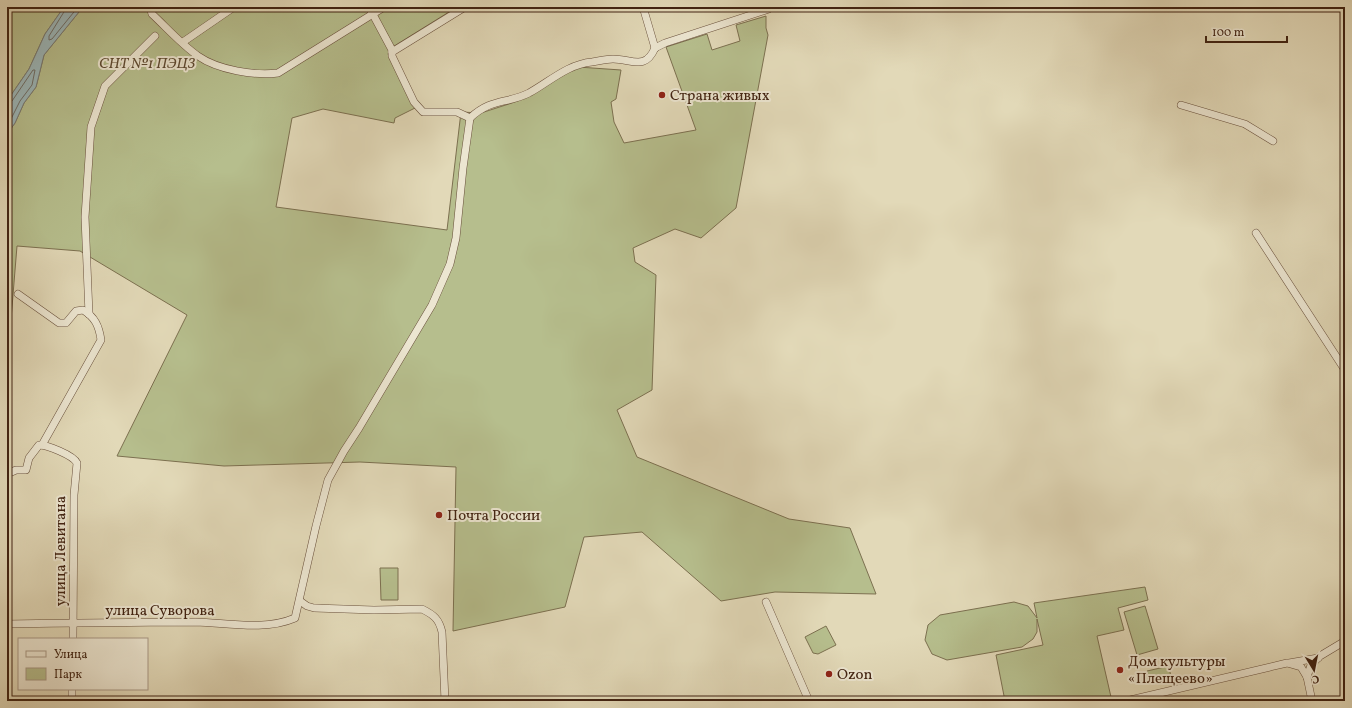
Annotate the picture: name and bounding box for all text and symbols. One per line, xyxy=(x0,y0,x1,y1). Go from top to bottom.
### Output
scale bar xyxy=(1206,18,1287,44)
text: 100 m xyxy=(1212,25,1245,41)
park label: СНТ №1 ПЭЦЗ xyxy=(99,54,195,75)
place label: Страна живых xyxy=(670,86,770,107)
marker: Страна живых xyxy=(657,90,667,100)
street label: улица Левитана xyxy=(51,496,72,606)
place label: Почта России xyxy=(447,506,540,527)
marker: Почта России xyxy=(434,510,444,520)
street label: улица Суворова xyxy=(105,601,215,622)
legend xyxy=(18,638,148,690)
text: Улица xyxy=(54,647,87,663)
north arrow xyxy=(1294,650,1334,690)
place label: Дом культуры «Плещеево» xyxy=(1128,652,1226,690)
place label: Ozon xyxy=(837,665,872,686)
marker: Дом культуры «Плещеево» xyxy=(1115,665,1125,675)
text: Парк xyxy=(54,667,82,683)
marker: Ozon xyxy=(824,669,834,679)
text: С xyxy=(1311,670,1320,686)

